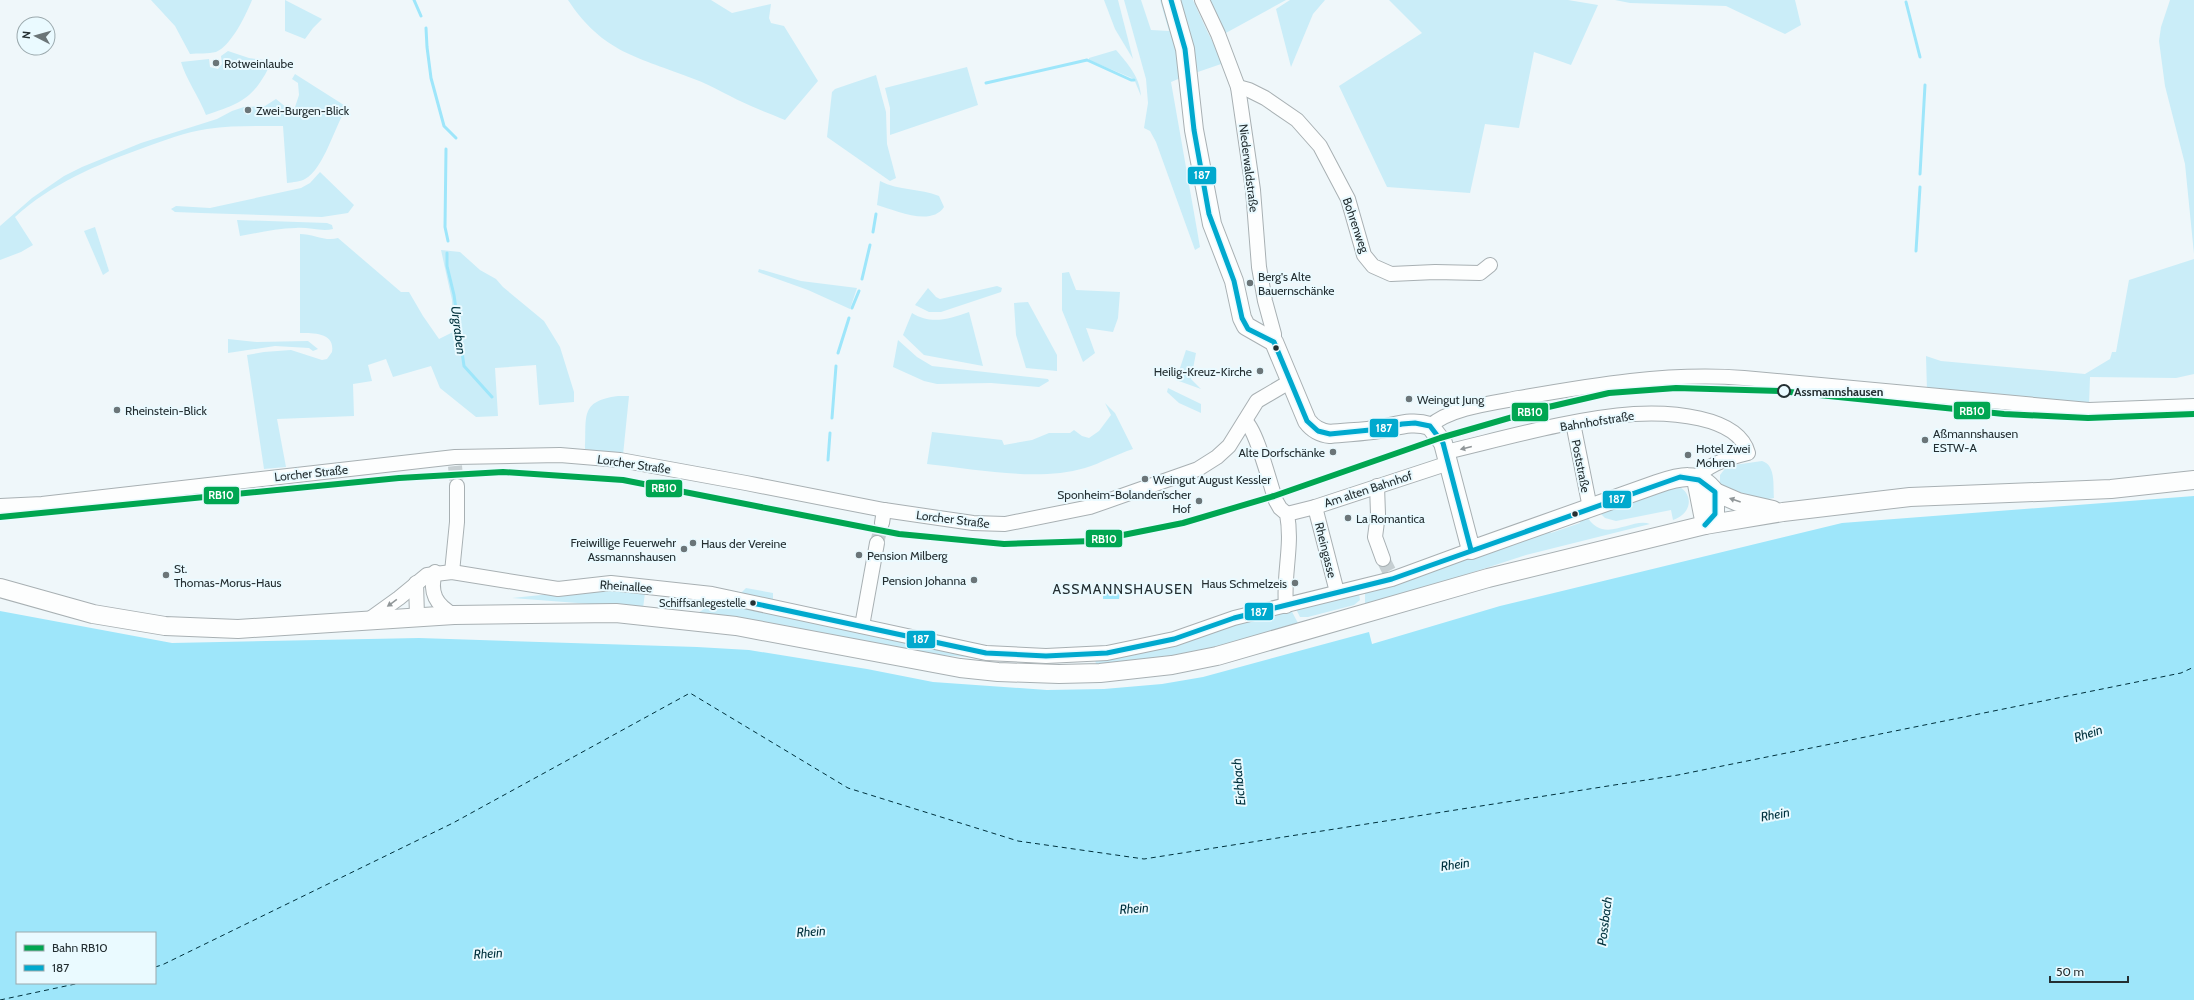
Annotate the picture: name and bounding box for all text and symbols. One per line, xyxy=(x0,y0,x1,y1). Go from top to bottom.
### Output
north arrow xyxy=(16,16,56,56)
text: N xyxy=(19,30,33,40)
place label: Rotweinlaube xyxy=(224,56,293,71)
marker: Rotweinlaube xyxy=(211,58,221,68)
place label: Zwei-Burgen-Blick xyxy=(256,103,350,118)
marker: Zwei-Burgen-Blick xyxy=(243,105,253,115)
street label: Niederwaldstraße xyxy=(1236,123,1262,213)
line badge: 187 xyxy=(1187,166,1217,185)
text: 187 xyxy=(1194,168,1211,182)
street label: Bohrenweg xyxy=(1340,195,1373,256)
place label: Berg's Alte Bauernschänke xyxy=(1258,269,1335,298)
marker: Berg's Alte Bauernschänke xyxy=(1245,278,1255,288)
water label: Urgraben xyxy=(448,305,470,355)
unlabelled marker xyxy=(1271,343,1281,353)
place label: Heilig-Kreuz-Kirche xyxy=(1154,364,1252,379)
marker: Heilig-Kreuz-Kirche xyxy=(1255,366,1265,376)
marker: Assmannshausen xyxy=(1777,384,1791,398)
place label: Assmannshausen xyxy=(1794,384,1883,399)
place label: Weingut Jung xyxy=(1417,392,1485,407)
marker: Weingut Jung xyxy=(1404,394,1414,404)
line badge: RB10 xyxy=(1953,401,1991,420)
line badge: RB10 xyxy=(1511,402,1549,422)
place label: Rheinstein-Blick xyxy=(125,403,207,418)
text: RB10 xyxy=(1959,404,1985,418)
marker: Rheinstein-Blick xyxy=(112,405,122,415)
text: RB10 xyxy=(1517,405,1543,419)
street label: Bahnhofstraße xyxy=(1559,408,1635,434)
line badge: 187 xyxy=(1369,418,1399,438)
text: 187 xyxy=(1376,421,1393,435)
place label: Aßmannshausen ESTW-A xyxy=(1933,426,2018,455)
marker: Aßmannshausen ESTW-A xyxy=(1920,435,1930,445)
street label: Poststraße xyxy=(1569,438,1593,494)
place label: Hotel Zwei Mohren xyxy=(1696,441,1750,470)
place label: Alte Dorfschänke xyxy=(1238,445,1325,460)
one-way arrow xyxy=(1460,445,1472,451)
marker: Alte Dorfschänke xyxy=(1328,447,1338,457)
marker: Hotel Zwei Mohren xyxy=(1683,450,1693,460)
street label: Lorcher Straße xyxy=(596,451,672,477)
street label: Lorcher Straße xyxy=(273,462,349,484)
street label: Am alten Bahnhof xyxy=(1322,468,1414,510)
place label: Weingut August Kessler xyxy=(1153,472,1271,487)
marker: Weingut August Kessler xyxy=(1140,474,1150,484)
line badge: RB10 xyxy=(645,479,683,498)
text: RB10 xyxy=(651,481,677,495)
line badge: RB10 xyxy=(203,486,240,505)
place label: Sponheim-Bolanden’scher Hof xyxy=(1057,487,1191,516)
text: RB10 xyxy=(208,488,234,502)
line badge: 187 xyxy=(1602,490,1632,509)
text: 187 xyxy=(1609,492,1626,506)
marker: Sponheim-Bolanden’scher Hof xyxy=(1194,496,1204,506)
one-way arrow xyxy=(1728,497,1740,503)
street label: Lorcher Straße xyxy=(915,507,991,531)
unlabelled marker xyxy=(1570,509,1580,519)
place label: La Romantica xyxy=(1356,511,1425,526)
marker: La Romantica xyxy=(1343,513,1353,523)
street label: Rheingasse xyxy=(1312,521,1340,579)
line badge: RB10 xyxy=(1085,529,1123,548)
text: RB10 xyxy=(1091,532,1117,546)
place label: Freiwillige Feuerwehr Assmannshausen xyxy=(570,535,676,564)
place label: Haus der Vereine xyxy=(701,536,786,551)
marker: Haus der Vereine xyxy=(688,538,698,548)
marker: Freiwillige Feuerwehr Assmannshausen xyxy=(679,544,689,554)
place label: Pension Milberg xyxy=(867,548,949,563)
marker: Pension Milberg xyxy=(854,550,864,560)
place label: St. Thomas-Morus-Haus xyxy=(174,561,282,590)
marker: St. Thomas-Morus-Haus xyxy=(161,570,171,580)
place label: Pension Johanna xyxy=(882,573,966,588)
marker: Pension Johanna xyxy=(969,575,979,585)
place label: Haus Schmelzeis xyxy=(1201,576,1287,591)
street label: Rheinallee xyxy=(599,577,653,595)
marker: Haus Schmelzeis xyxy=(1290,578,1300,588)
district label: ASSMANNSHAUSEN xyxy=(1052,580,1194,598)
place label: Schiffsanlegestelle xyxy=(659,596,746,610)
marker: Schiffsanlegestelle xyxy=(748,598,758,608)
one-way arrow xyxy=(387,599,398,607)
line badge: 187 xyxy=(1244,602,1274,621)
text: 187 xyxy=(1251,605,1268,619)
line badge: 187 xyxy=(906,630,936,649)
text: 187 xyxy=(913,632,930,646)
water label: Rhein xyxy=(2072,721,2104,745)
water label: Eichbach xyxy=(1228,758,1248,806)
water label: Rhein xyxy=(1759,804,1791,824)
water label: Rhein xyxy=(1439,854,1471,874)
water label: Possbach xyxy=(1593,896,1615,946)
water label: Rhein xyxy=(1119,899,1149,917)
water label: Rhein xyxy=(796,922,826,940)
legend xyxy=(16,932,156,984)
text: Bahn RB10 xyxy=(52,940,108,955)
water label: Rhein xyxy=(473,944,503,962)
scale bar xyxy=(2050,958,2128,984)
text: 187 xyxy=(52,960,69,975)
text: 50 m xyxy=(2056,964,2084,979)

